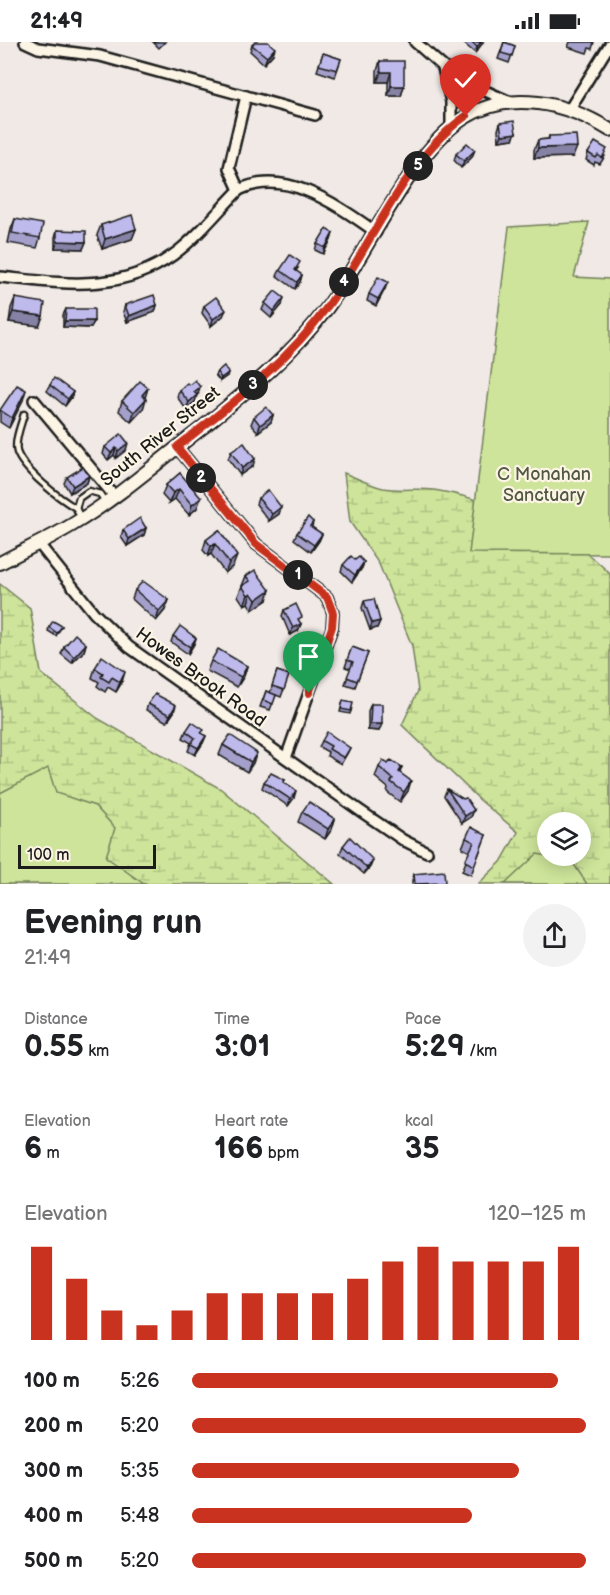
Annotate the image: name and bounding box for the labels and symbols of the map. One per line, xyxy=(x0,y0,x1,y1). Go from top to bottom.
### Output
pin xyxy=(440,54,491,116)
pin: 5 xyxy=(403,151,433,181)
pin: 4 xyxy=(329,267,359,297)
pin: 3 xyxy=(238,370,268,400)
street label: South River Street xyxy=(96,382,224,491)
pin: 2 xyxy=(186,463,216,493)
park label: C Monahan Sanctuary xyxy=(497,464,591,506)
pin: 1 xyxy=(283,560,313,590)
street label: Howes Brook Road xyxy=(132,623,270,732)
pin xyxy=(283,631,334,693)
scale bar xyxy=(18,842,156,869)

